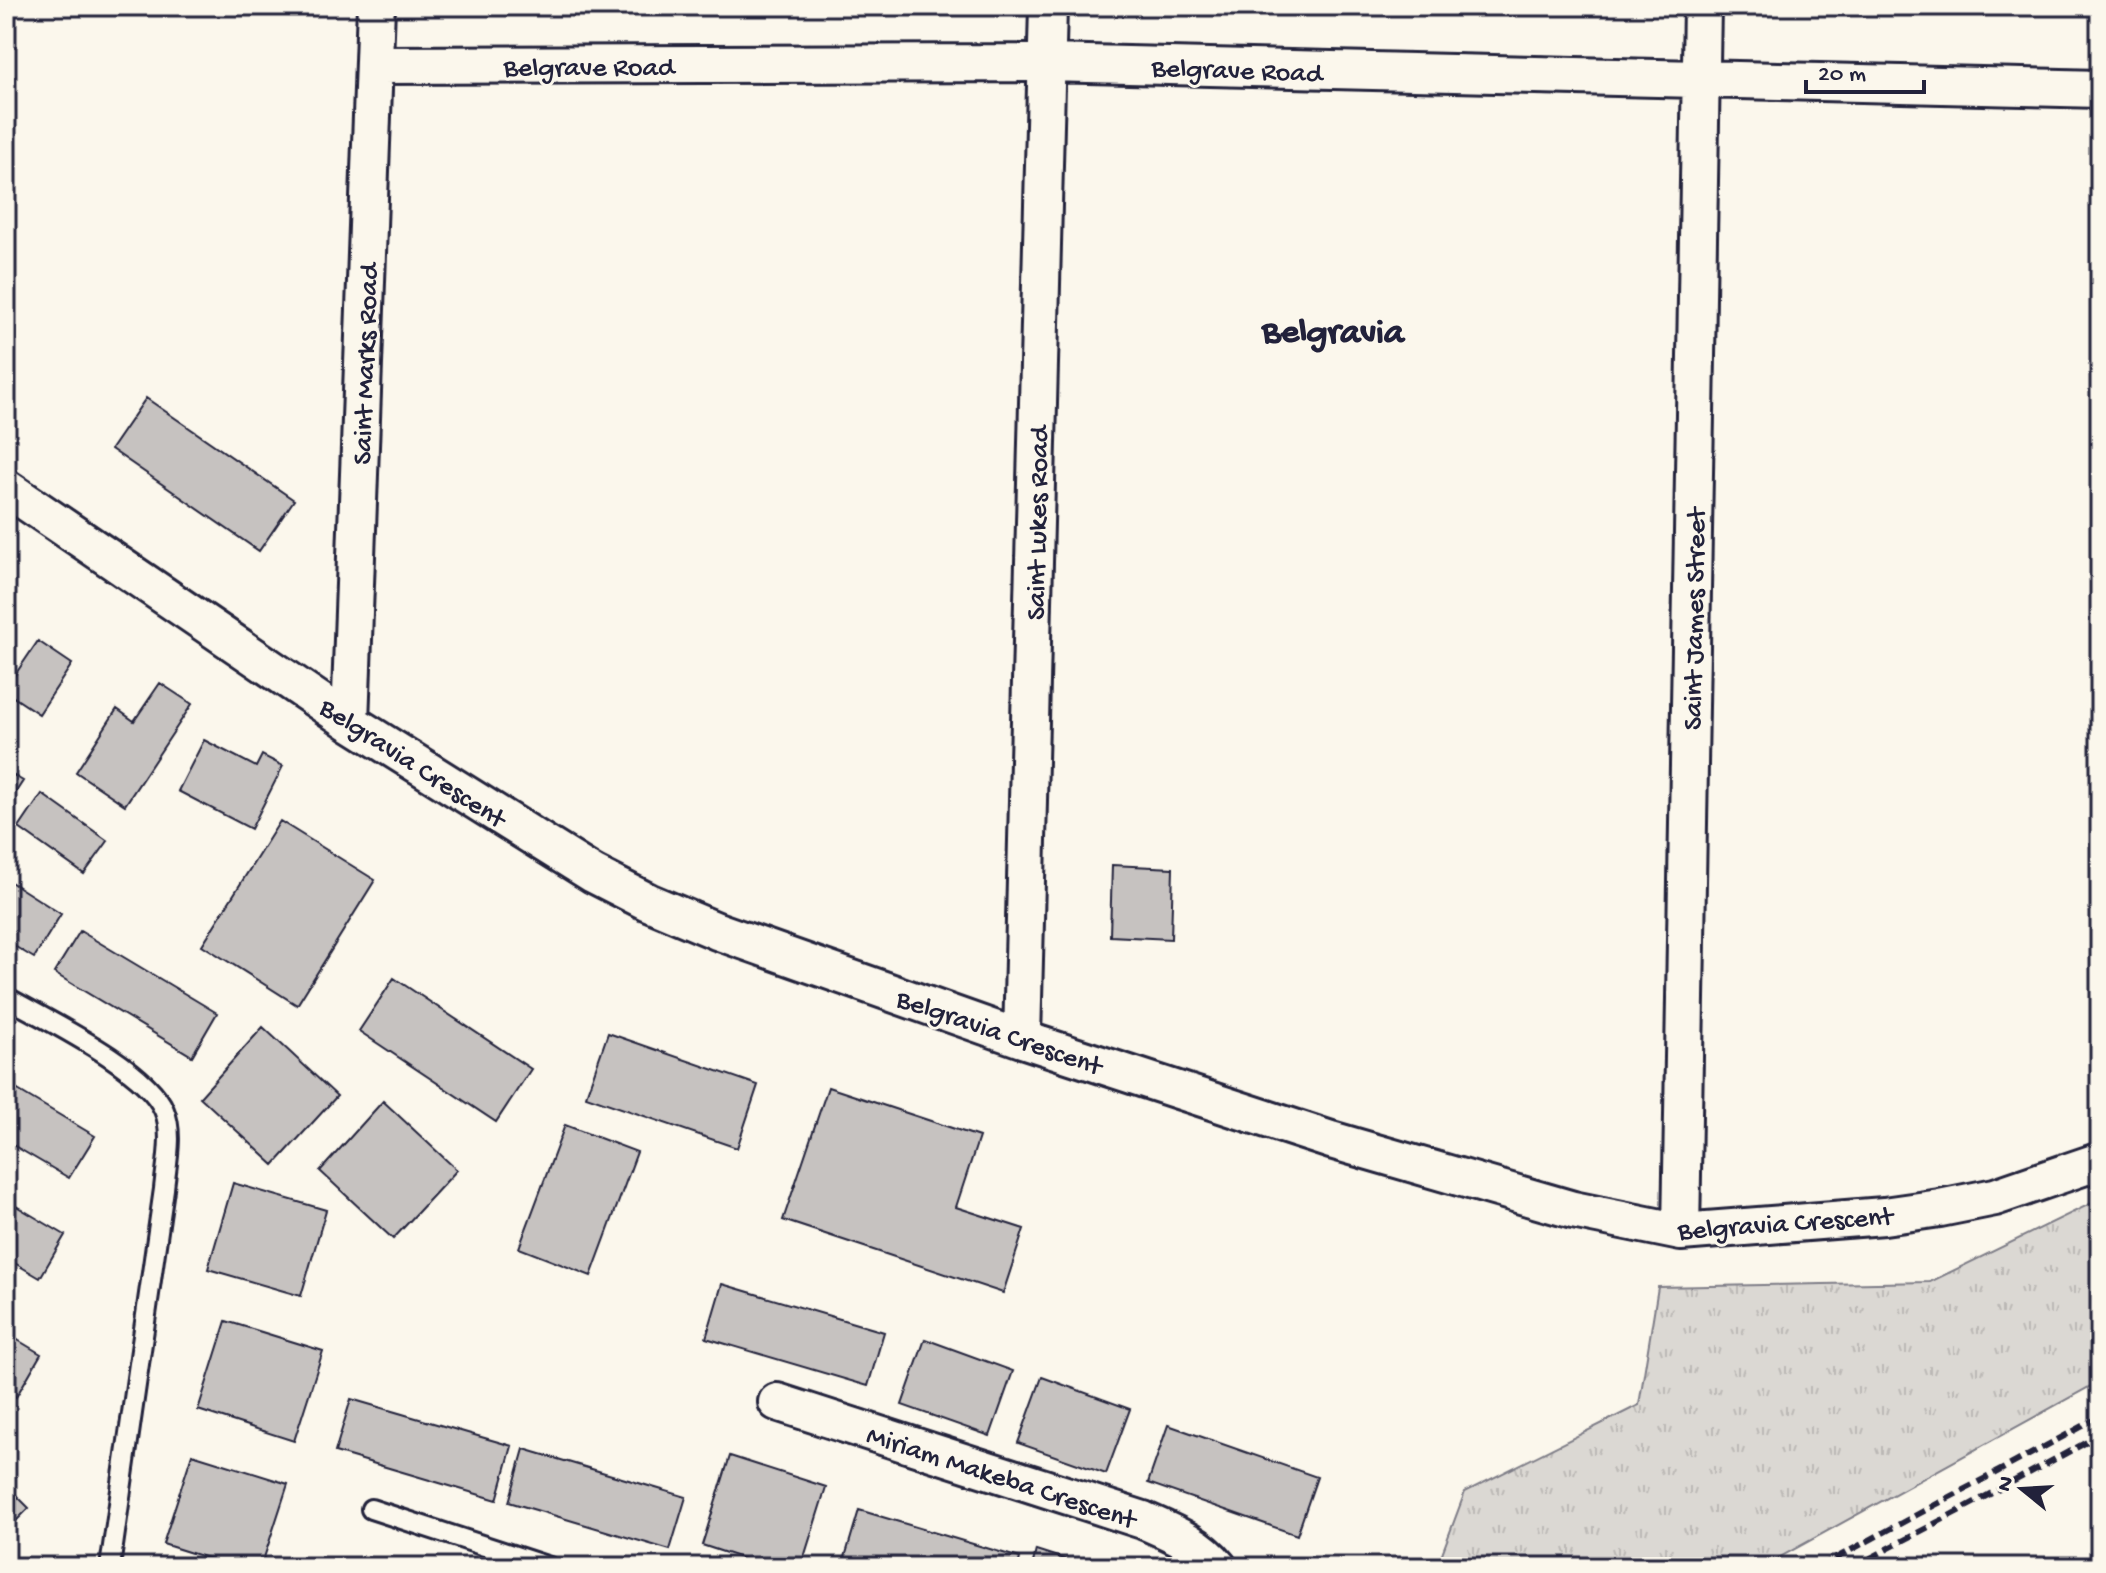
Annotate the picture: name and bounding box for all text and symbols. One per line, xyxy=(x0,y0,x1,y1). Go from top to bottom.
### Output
scale bar xyxy=(1806,44,1924,94)
street label: Belgrave Road xyxy=(503,53,677,86)
street label: Belgrave Road xyxy=(1150,53,1325,92)
text: 20 m xyxy=(1818,61,1866,90)
street label: Saint Marks Road xyxy=(347,260,388,465)
district label: Belgravia xyxy=(1261,313,1406,356)
street label: Saint Lukes Road xyxy=(1021,423,1058,621)
street label: Saint James Street xyxy=(1678,505,1715,730)
street label: Belgravia Crescent xyxy=(311,692,513,839)
street label: Belgravia Crescent xyxy=(890,983,1108,1086)
street label: Belgravia Crescent xyxy=(1676,1201,1896,1250)
street label: Miriam Makeba Crescent xyxy=(862,1420,1142,1539)
north arrow xyxy=(1982,1449,2062,1529)
text: N xyxy=(1992,1473,2021,1495)

